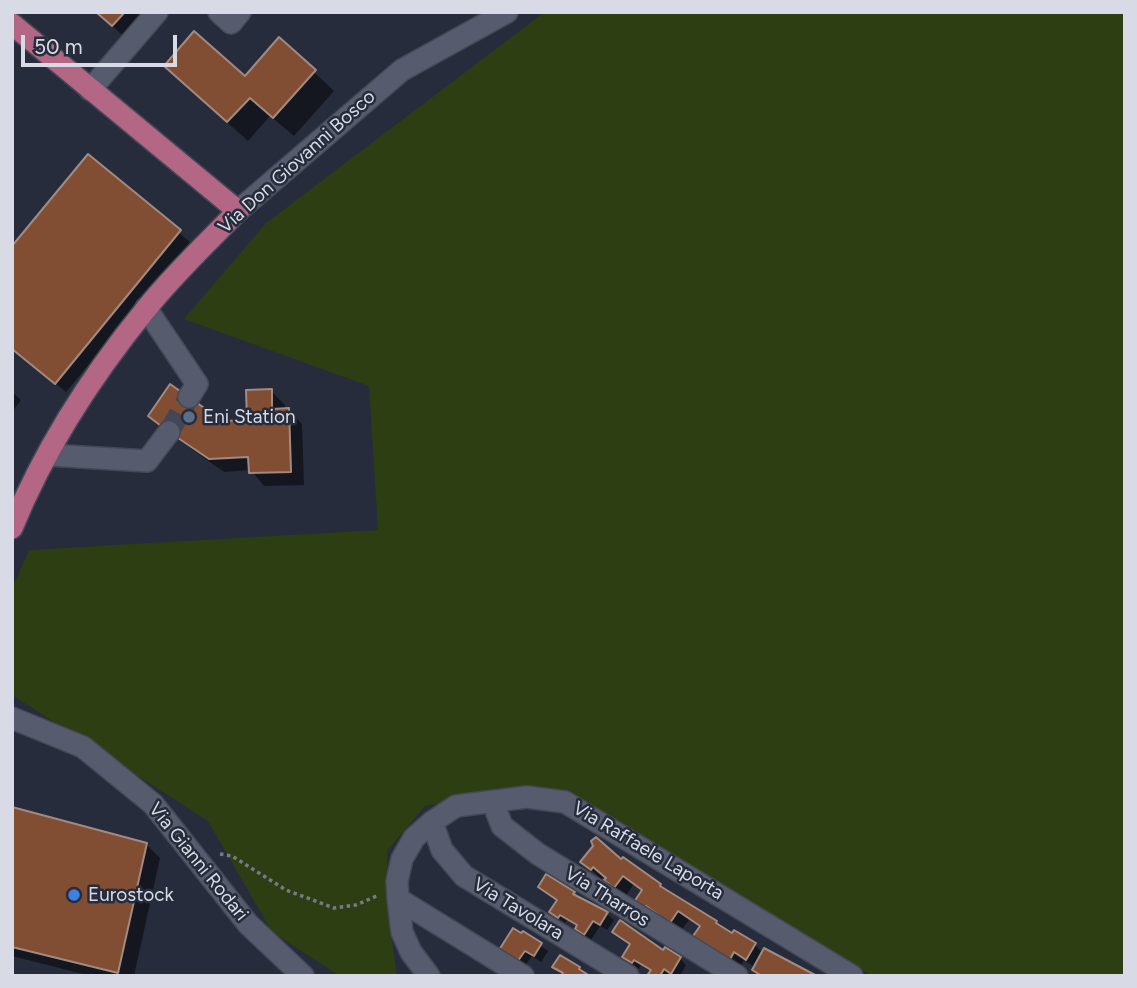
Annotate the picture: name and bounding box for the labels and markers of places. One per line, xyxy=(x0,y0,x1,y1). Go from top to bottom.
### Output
place label: Eni Station xyxy=(203,406,296,428)
marker: Eni Station xyxy=(181,409,197,425)
place label: Eurostock xyxy=(88,884,174,906)
marker: Eurostock xyxy=(66,887,82,903)

